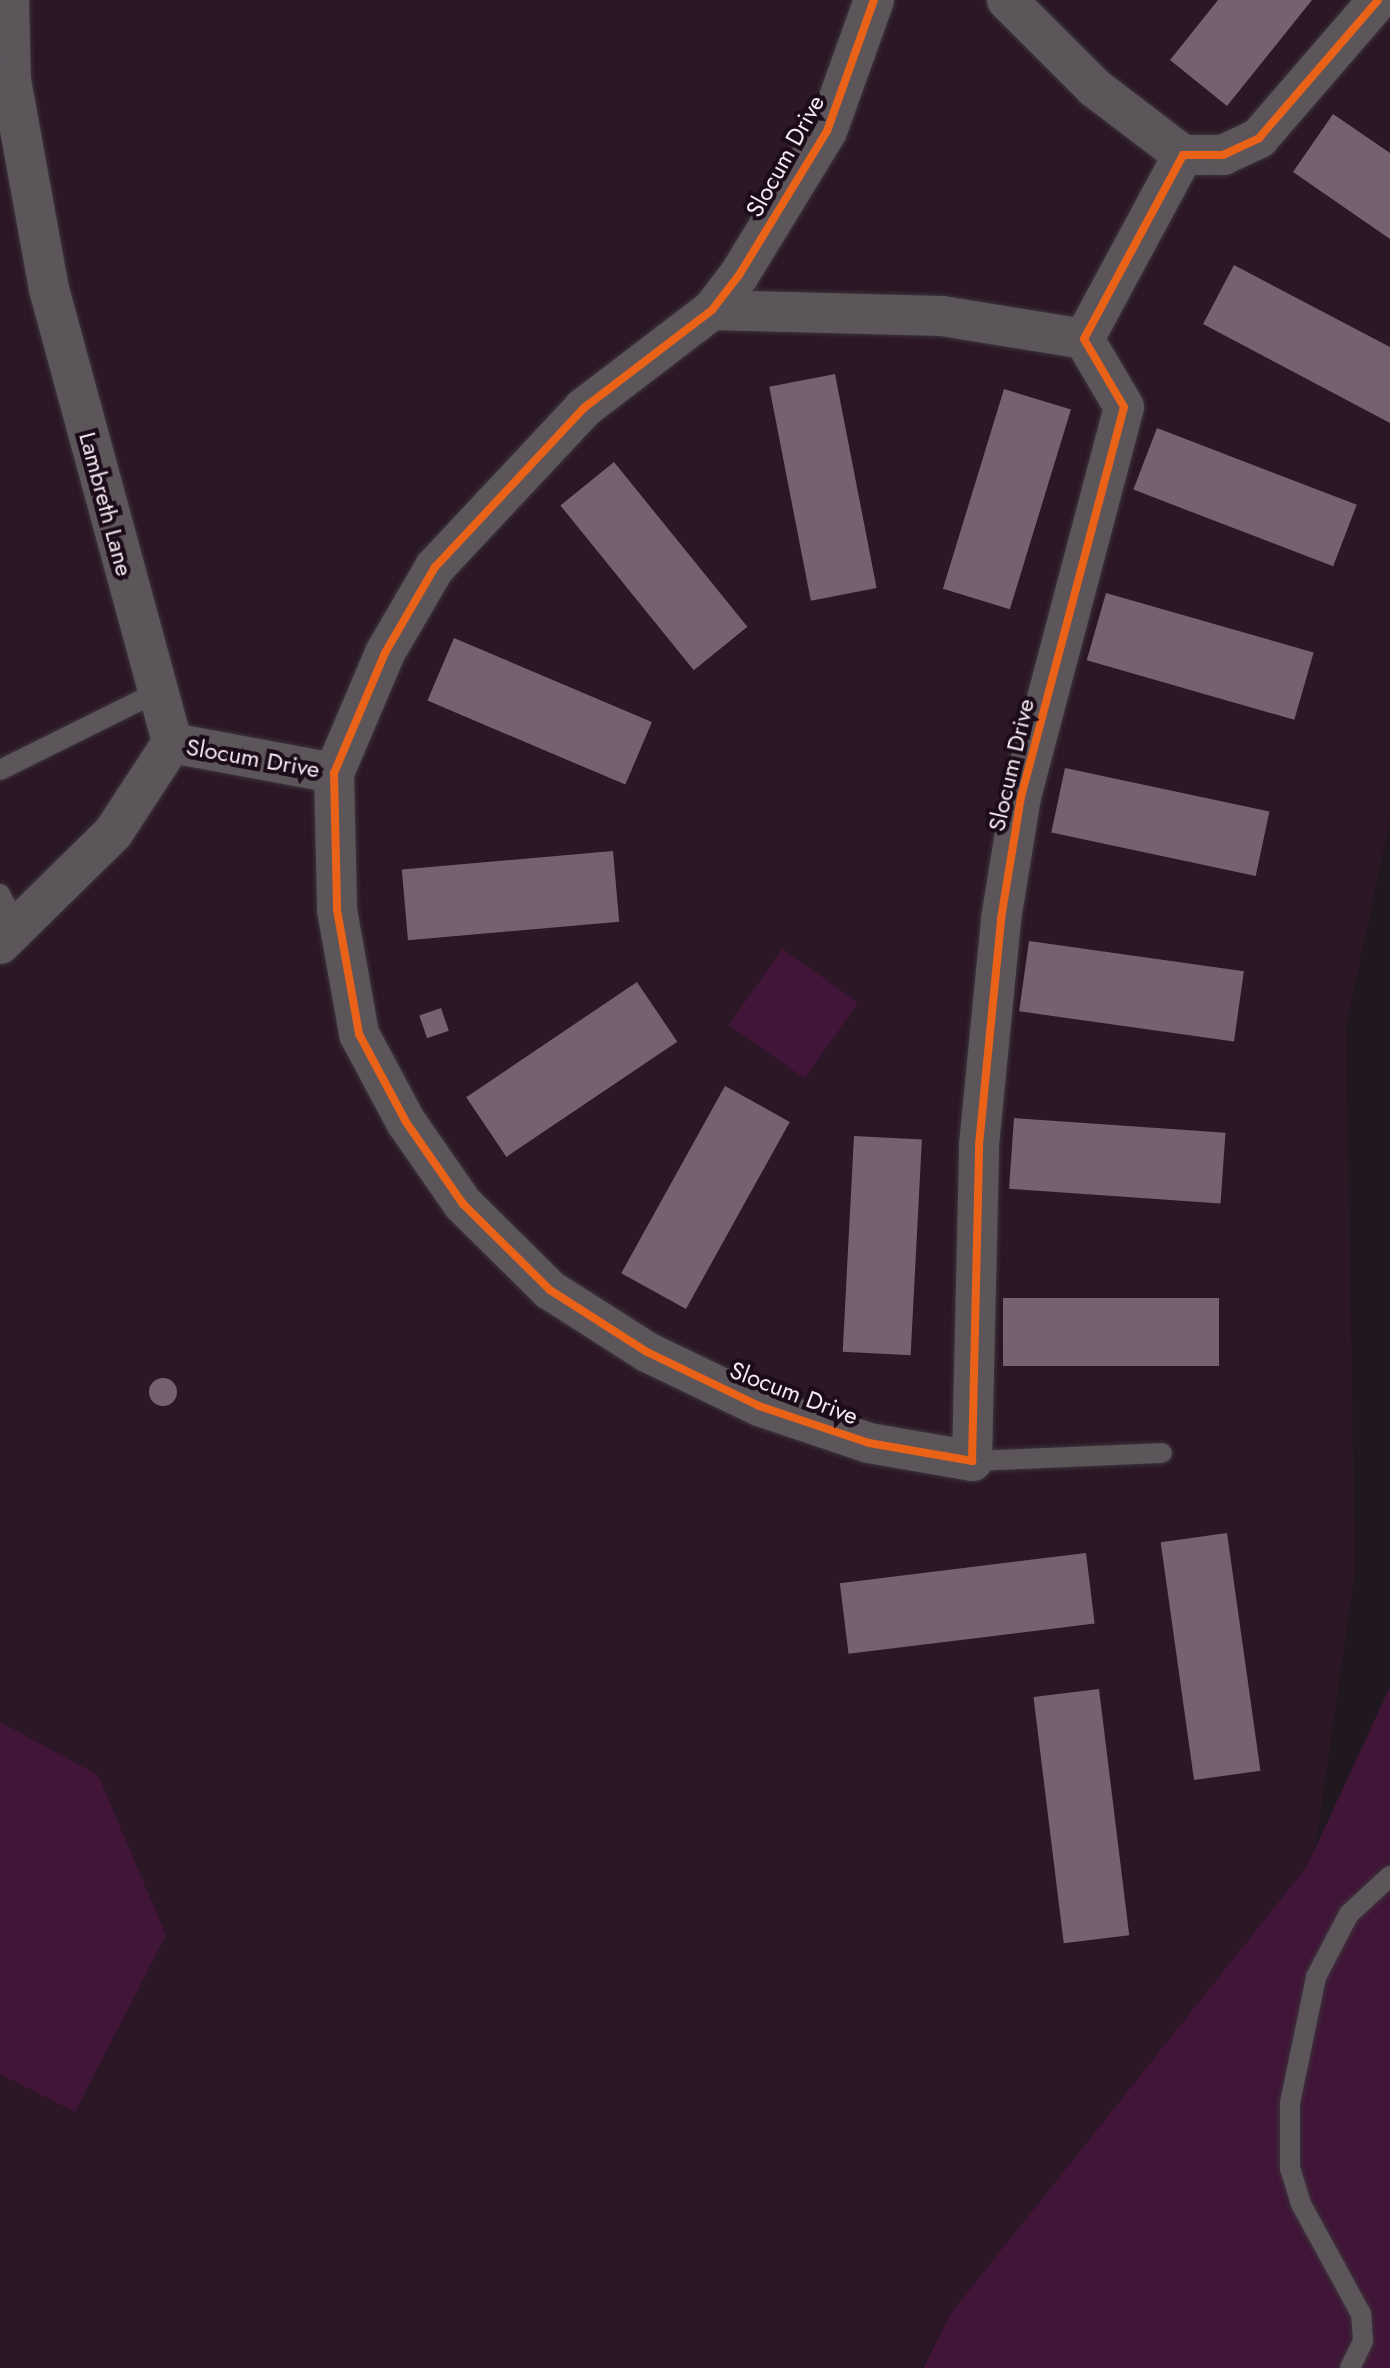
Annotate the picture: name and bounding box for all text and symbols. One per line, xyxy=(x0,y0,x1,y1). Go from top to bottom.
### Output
street label: Slocum Drive xyxy=(740,90,830,222)
street label: Lambreth Lane xyxy=(73,429,139,579)
street label: Slocum Drive xyxy=(982,696,1040,834)
street label: Slocum Drive xyxy=(184,732,322,784)
street label: Slocum Drive xyxy=(726,1355,862,1431)

